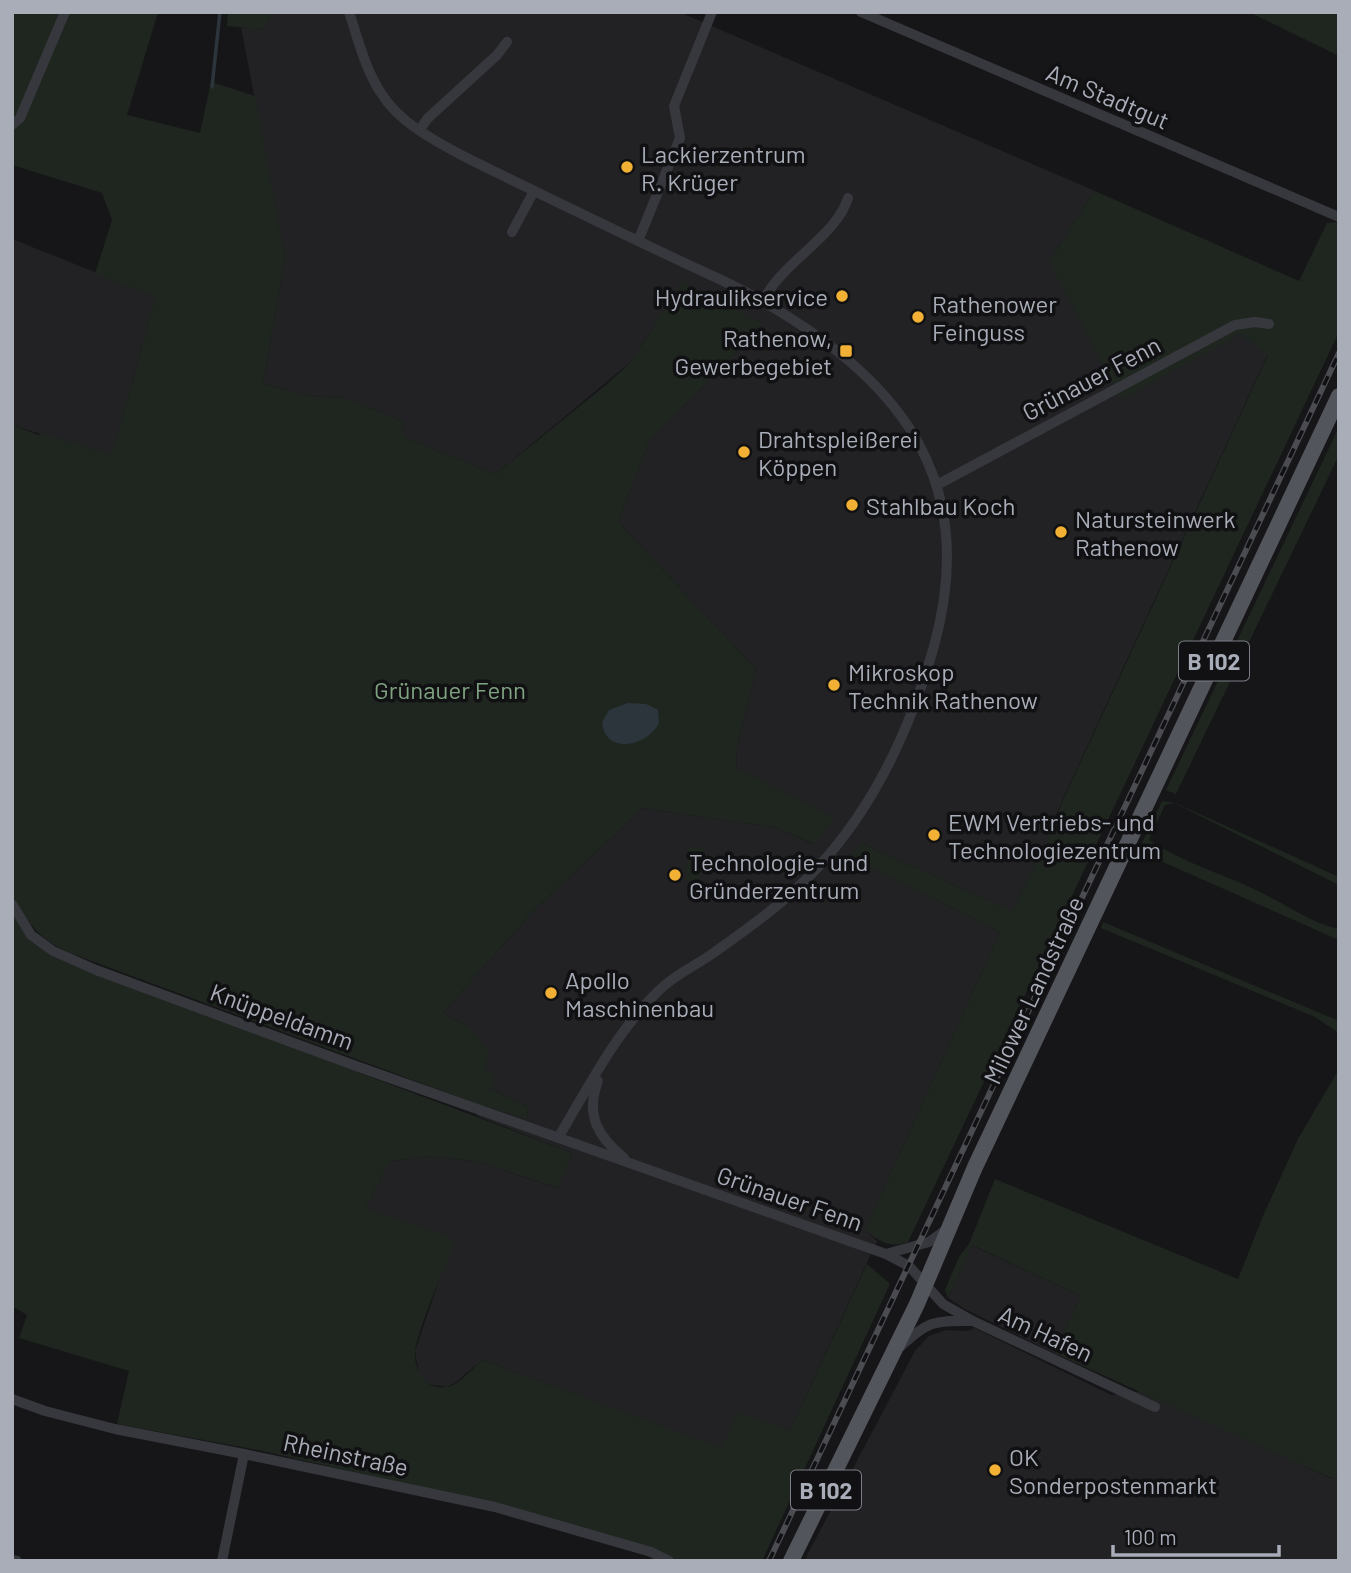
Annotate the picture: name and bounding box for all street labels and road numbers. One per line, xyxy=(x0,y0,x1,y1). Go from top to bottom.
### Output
street label: Am Stadtgut xyxy=(1042,57,1174,135)
street label: Grünauer Fenn xyxy=(1017,329,1165,427)
road number: B 102 xyxy=(1179,642,1249,680)
street label: Milower Landstraße xyxy=(977,892,1089,1088)
street label: Knüppeldamm xyxy=(206,977,358,1055)
street label: Grünauer Fenn xyxy=(713,1160,867,1236)
street label: Am Hafen xyxy=(994,1299,1098,1367)
street label: Rheinstraße xyxy=(281,1427,411,1481)
road number: B 102 xyxy=(791,1470,861,1510)

